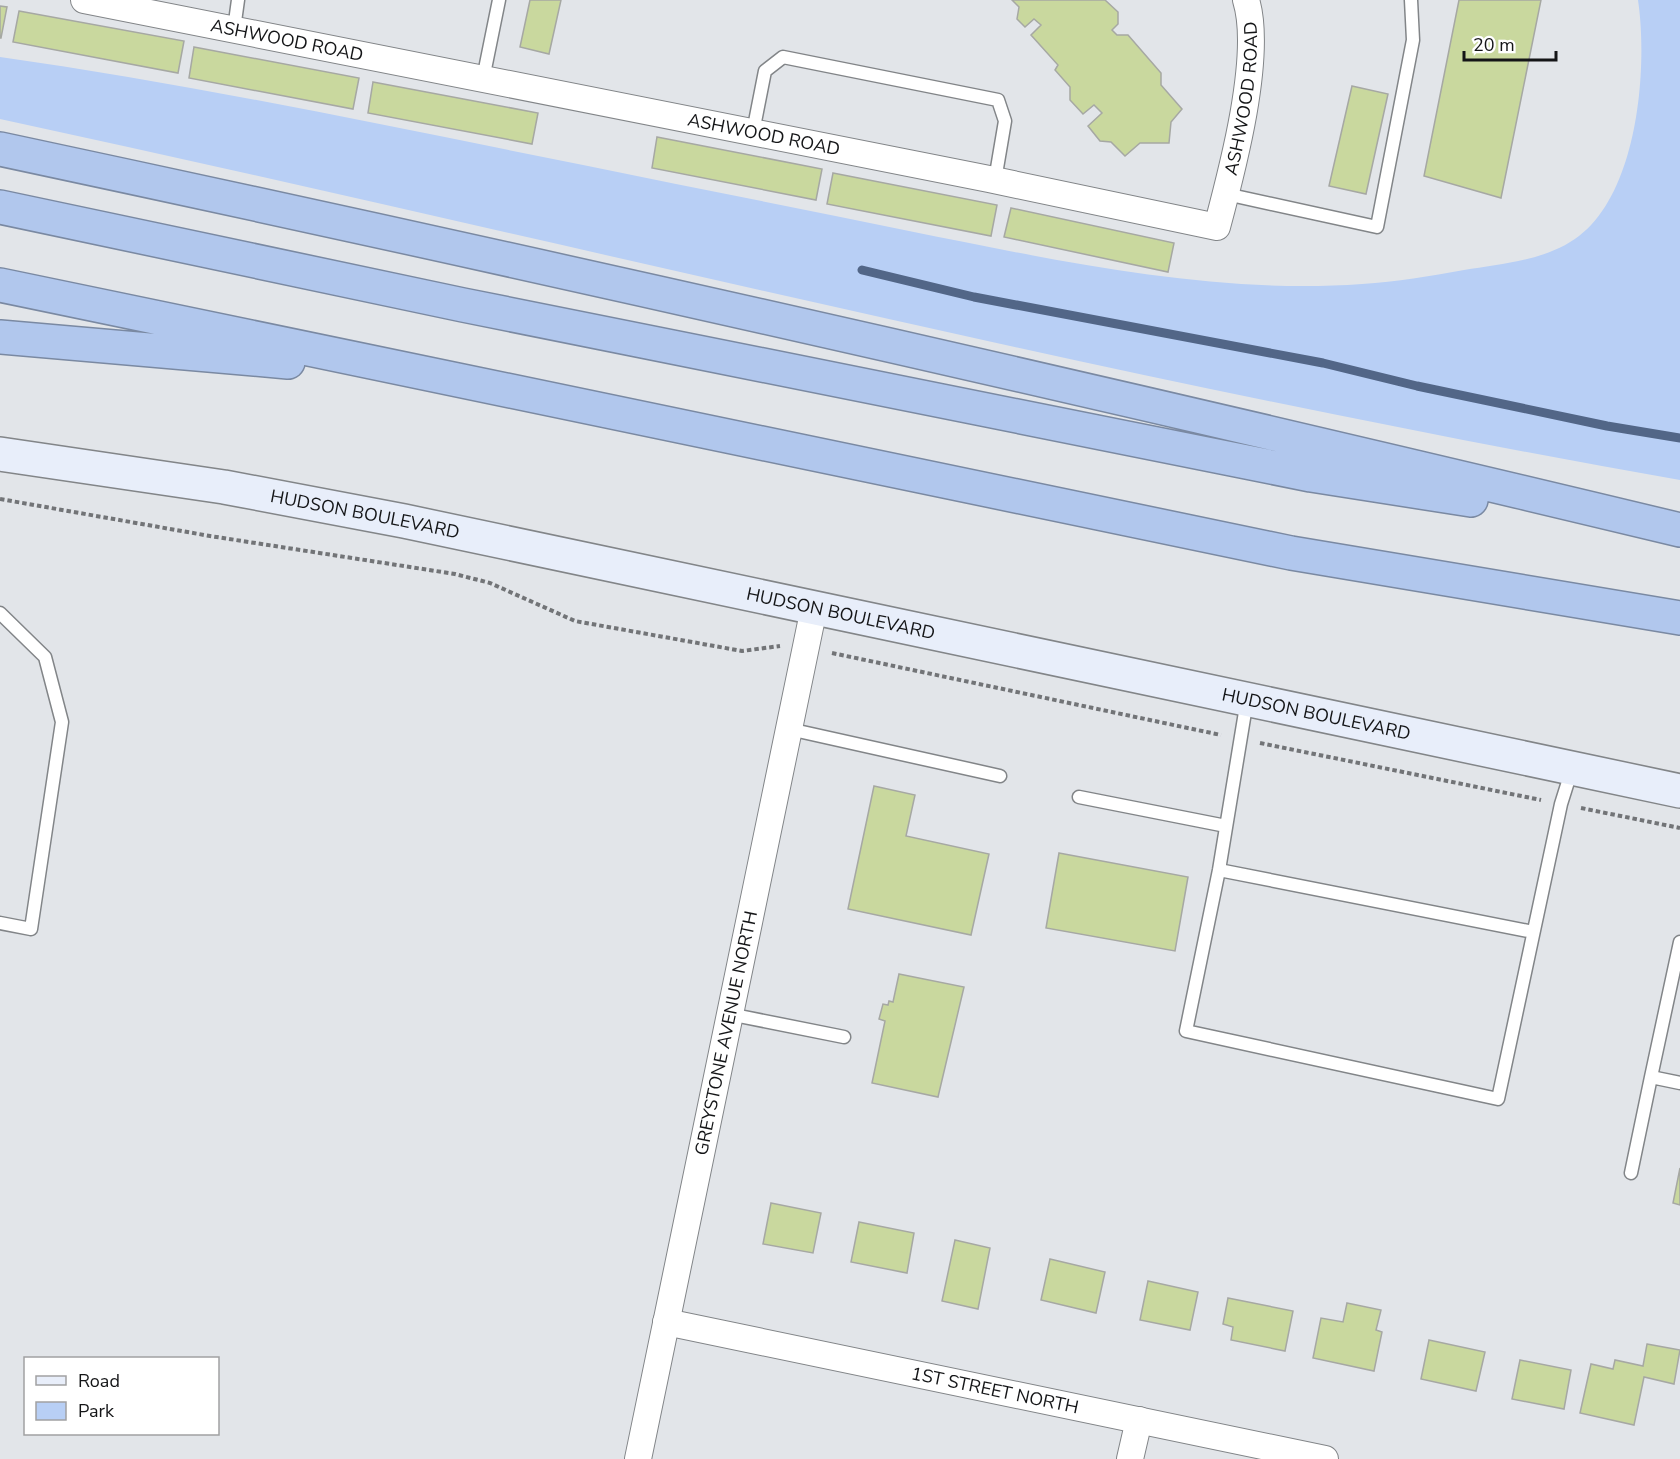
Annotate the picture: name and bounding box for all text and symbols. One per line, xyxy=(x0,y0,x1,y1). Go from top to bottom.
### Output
street label: ASHWOOD ROAD xyxy=(209,13,365,67)
street label: ASHWOOD ROAD xyxy=(1219,21,1263,178)
scale bar xyxy=(1464,24,1556,62)
text: 20 m xyxy=(1473,33,1515,57)
street label: ASHWOOD ROAD xyxy=(685,108,842,161)
street label: HUDSON BOULEVARD xyxy=(268,484,462,544)
street label: HUDSON BOULEVARD xyxy=(744,582,937,645)
street label: HUDSON BOULEVARD xyxy=(1220,682,1413,746)
street label: GREYSTONE AVENUE NORTH xyxy=(689,909,763,1157)
legend xyxy=(24,1357,219,1435)
street label: 1ST STREET NORTH xyxy=(909,1361,1081,1419)
text: Road xyxy=(78,1369,120,1393)
text: Park xyxy=(78,1399,115,1423)

